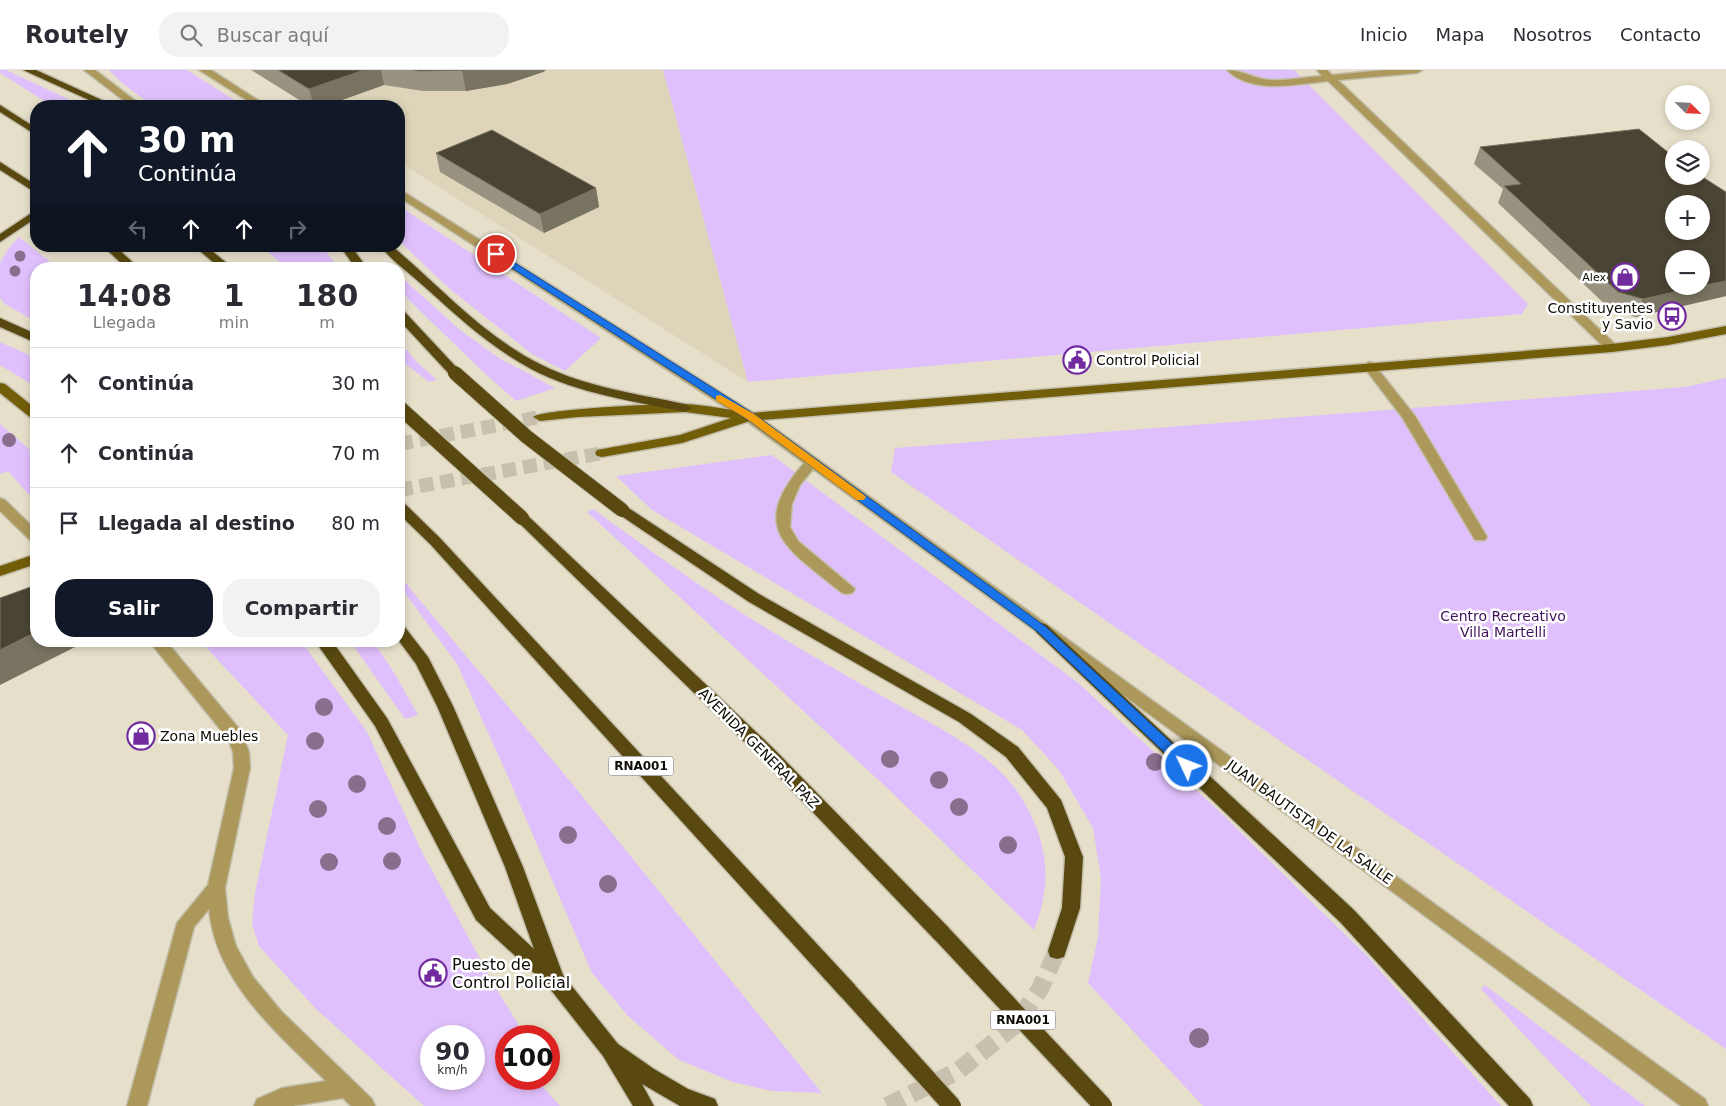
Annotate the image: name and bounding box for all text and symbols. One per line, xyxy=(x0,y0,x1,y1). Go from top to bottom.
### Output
search box xyxy=(159,12,509,57)
text: Routely xyxy=(25,21,129,49)
icon: search xyxy=(177,21,205,49)
text: Buscar aquí xyxy=(217,24,329,46)
text: Inicio xyxy=(1360,24,1408,45)
text: Mapa xyxy=(1436,24,1485,45)
text: Nosotros xyxy=(1513,24,1592,45)
text: Contacto xyxy=(1620,24,1701,45)
north arrow xyxy=(1665,85,1710,130)
map controls xyxy=(1665,85,1710,295)
icon: ahead xyxy=(55,120,120,185)
text: 30 m xyxy=(138,120,235,160)
button: layers xyxy=(1665,140,1710,185)
text: Continúa xyxy=(138,161,237,186)
button: + xyxy=(1665,195,1710,240)
icon: left xyxy=(124,215,152,243)
icon: ahead xyxy=(177,215,205,243)
icon: ahead xyxy=(230,215,258,243)
icon: right xyxy=(283,215,311,243)
pin xyxy=(475,233,517,275)
icon: arrive xyxy=(482,240,510,268)
button: − xyxy=(1665,250,1710,295)
shop icon: Alex xyxy=(1610,262,1640,292)
place label: Alex xyxy=(1582,271,1606,284)
text: 14:08 xyxy=(77,278,172,313)
text: 1 xyxy=(223,278,244,313)
text: 180 xyxy=(296,278,358,313)
place label: Constituyentes y Savio xyxy=(1548,300,1653,332)
bus stop icon: Constituyentes y Savio xyxy=(1657,301,1687,331)
text: Llegada xyxy=(93,313,156,332)
text: min xyxy=(219,313,249,332)
text: m xyxy=(319,313,335,332)
public building icon: Control Policial xyxy=(1062,345,1092,375)
place label: Control Policial xyxy=(1096,352,1199,368)
icon: ahead xyxy=(55,369,83,397)
text: Continúa xyxy=(98,372,194,394)
text: 30 m xyxy=(331,372,380,394)
icon: ahead xyxy=(55,439,83,467)
text: Continúa xyxy=(98,442,194,464)
text: 70 m xyxy=(331,442,380,464)
icon: arrive xyxy=(55,509,83,537)
text: Llegada al destino xyxy=(98,512,295,534)
text: 80 m xyxy=(331,512,380,534)
button: Salir xyxy=(55,579,213,637)
button: Compartir xyxy=(223,579,380,637)
park label: Centro Recreativo Villa Martelli xyxy=(1440,608,1566,640)
street label: AVENIDA GENERAL PAZ xyxy=(696,685,822,811)
shop icon: Zona Muebles xyxy=(126,721,156,751)
place label: Zona Muebles xyxy=(160,728,258,744)
position arrow xyxy=(1160,739,1212,791)
road number: RNA001 xyxy=(608,756,674,776)
street label: JUAN BAUTISTA DE LA SALLE xyxy=(1223,756,1396,887)
place label: Puesto de Control Policial xyxy=(452,955,570,992)
public building icon: Puesto de Control Policial xyxy=(418,958,448,988)
road number: RNA001 xyxy=(990,1010,1056,1030)
speed limit sign: 100 xyxy=(495,1025,560,1090)
text: 90 xyxy=(435,1037,470,1066)
text: km/h xyxy=(437,1063,468,1077)

